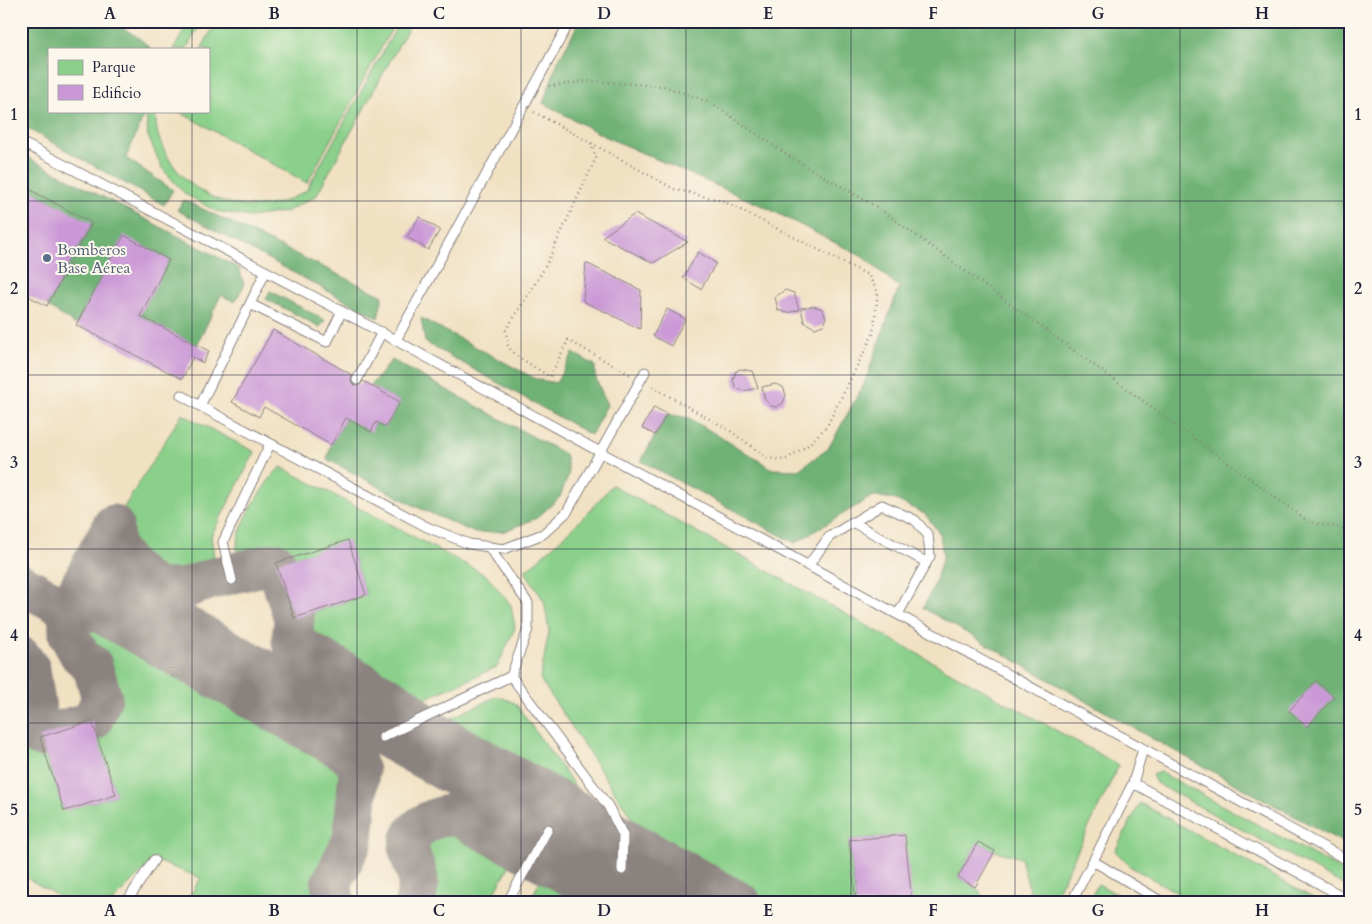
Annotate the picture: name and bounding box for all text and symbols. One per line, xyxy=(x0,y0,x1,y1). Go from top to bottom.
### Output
text: A xyxy=(104,3,116,25)
text: B xyxy=(268,3,280,25)
text: C xyxy=(433,3,445,25)
text: D xyxy=(597,3,611,25)
text: E xyxy=(763,3,773,25)
text: F xyxy=(928,3,938,25)
text: G xyxy=(1091,3,1105,25)
text: H xyxy=(1255,3,1269,25)
legend xyxy=(48,48,210,112)
text: Parque xyxy=(92,57,136,77)
text: Edificio xyxy=(92,83,141,103)
text: 1 xyxy=(10,104,18,126)
text: 1 xyxy=(1354,104,1362,126)
place label: Bomberos Base Aérea xyxy=(57,239,130,279)
marker: Bomberos Base Aérea xyxy=(41,252,53,264)
text: 2 xyxy=(10,278,18,300)
text: 2 xyxy=(1354,278,1362,300)
text: 3 xyxy=(10,452,18,474)
text: 3 xyxy=(1354,452,1362,474)
text: 4 xyxy=(10,625,18,647)
text: 4 xyxy=(1354,625,1362,647)
text: 5 xyxy=(10,799,18,821)
text: 5 xyxy=(1354,799,1362,821)
text: A xyxy=(104,900,116,922)
text: B xyxy=(268,900,280,922)
text: C xyxy=(433,900,445,922)
text: D xyxy=(597,900,611,922)
text: E xyxy=(763,900,773,922)
text: F xyxy=(928,900,938,922)
text: G xyxy=(1091,900,1105,922)
text: H xyxy=(1255,900,1269,922)

